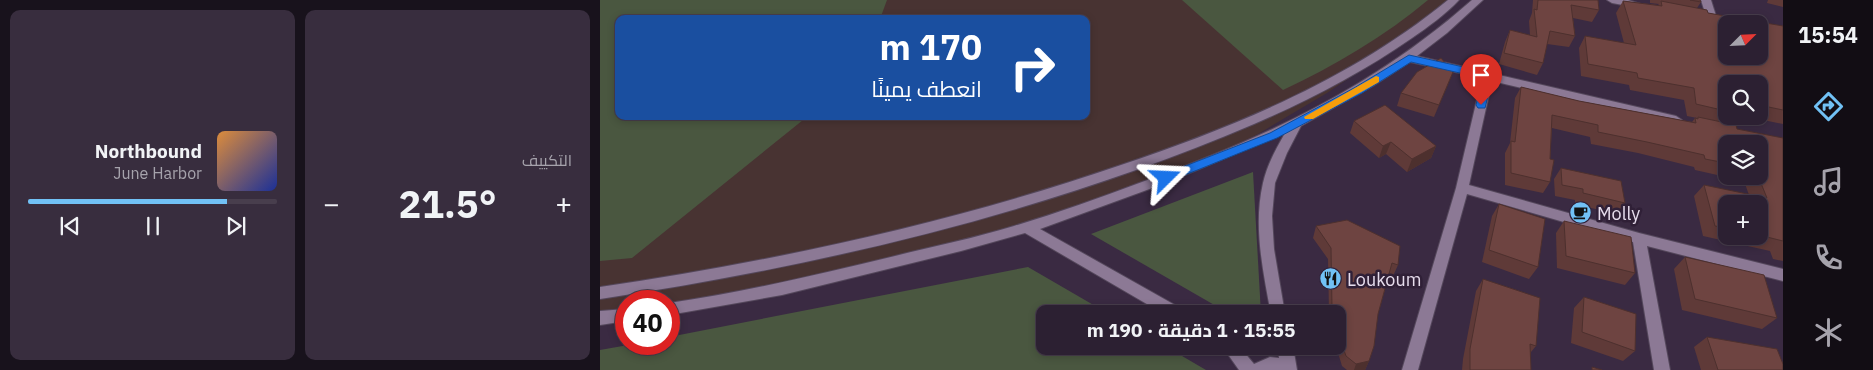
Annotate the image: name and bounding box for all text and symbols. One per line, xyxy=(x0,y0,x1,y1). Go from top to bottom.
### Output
north arrow xyxy=(1718,15,1768,65)
map controls xyxy=(1718,15,1768,245)
text: 15:54 xyxy=(1798,20,1858,49)
text: 170 m xyxy=(879,24,982,70)
icon: right xyxy=(1000,35,1065,100)
pin xyxy=(1460,54,1502,105)
icon: arrive xyxy=(1467,61,1495,89)
text: انعطف يمينًا xyxy=(871,74,982,103)
button: search xyxy=(1718,75,1768,125)
icon: directions xyxy=(1811,89,1846,124)
button: layers xyxy=(1718,135,1768,185)
text: Northbound xyxy=(95,139,202,163)
text: التكييف xyxy=(522,150,572,170)
position arrow xyxy=(1139,151,1191,203)
text: June Harbor xyxy=(113,163,202,183)
icon: music xyxy=(1811,164,1846,199)
text: 21.5° xyxy=(398,179,497,228)
text: − xyxy=(323,185,340,222)
text: + xyxy=(555,185,572,222)
button: + xyxy=(1718,195,1768,245)
cafe icon: Molly xyxy=(1569,201,1593,225)
place label: Molly xyxy=(1597,202,1640,225)
icon: previous xyxy=(56,212,84,240)
icon: pause xyxy=(139,212,167,240)
icon: next xyxy=(222,212,250,240)
icon: phone xyxy=(1811,240,1846,275)
restaurant icon: Loukoum xyxy=(1319,267,1343,291)
place label: Loukoum xyxy=(1347,268,1421,291)
speed limit sign: 40 xyxy=(615,290,680,355)
icon: climate xyxy=(1811,315,1846,350)
text: 15:55 · 1 دقيقة · 190 m xyxy=(1087,318,1295,342)

